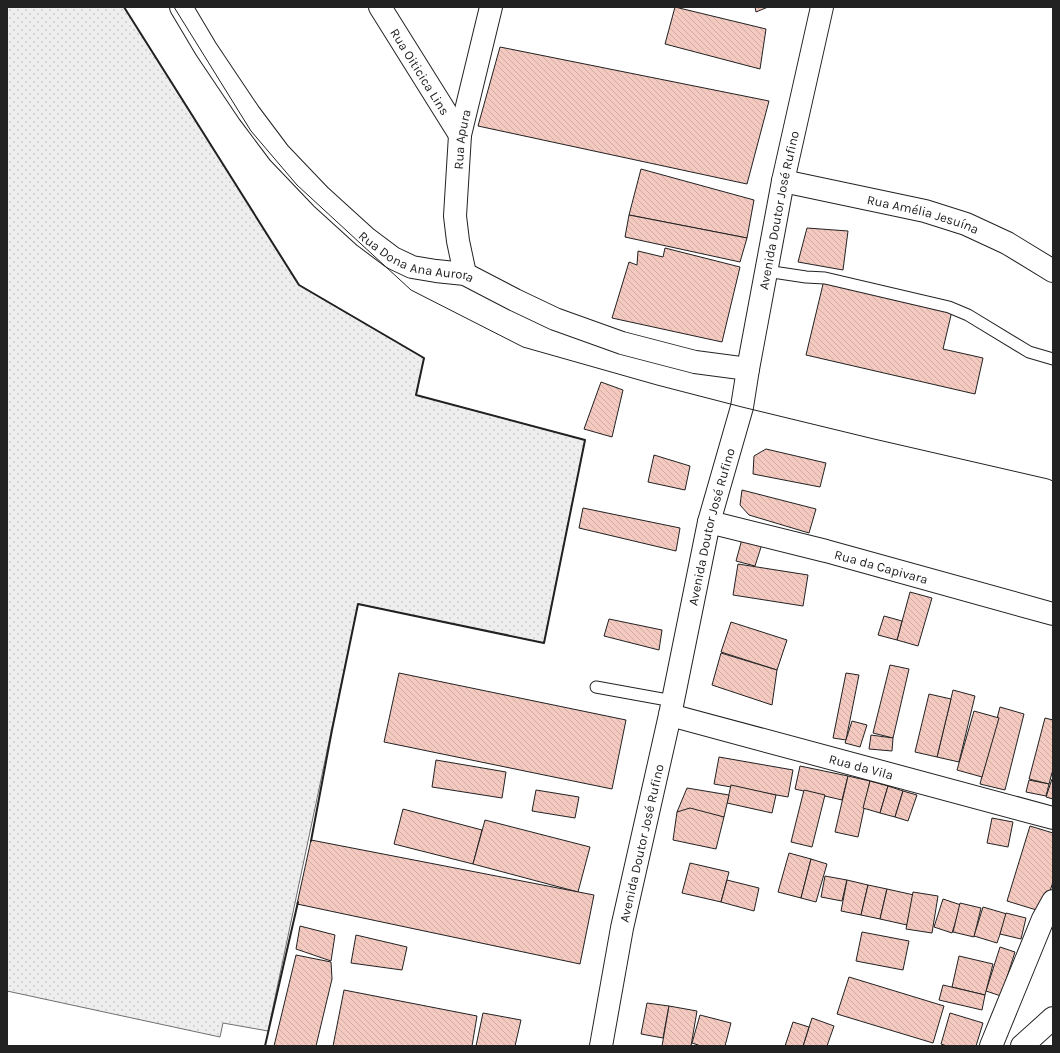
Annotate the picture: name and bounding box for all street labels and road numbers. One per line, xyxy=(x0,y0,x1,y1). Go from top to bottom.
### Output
street label: Rua Oiticica Lins xyxy=(387,26,453,118)
street label: Rua Apura xyxy=(451,108,474,170)
street label: Avenida Doutor José Rufino xyxy=(756,129,802,291)
street label: Rua Amélia Jesuína xyxy=(866,192,981,237)
street label: Rua Dona Ana Aurora xyxy=(356,228,477,285)
street label: Avenida Doutor José Rufino xyxy=(685,446,738,607)
street label: Rua da Capivara xyxy=(833,547,930,587)
street label: Rua da Vila xyxy=(827,751,895,783)
street label: Avenida Doutor José Rufino xyxy=(617,763,667,924)

